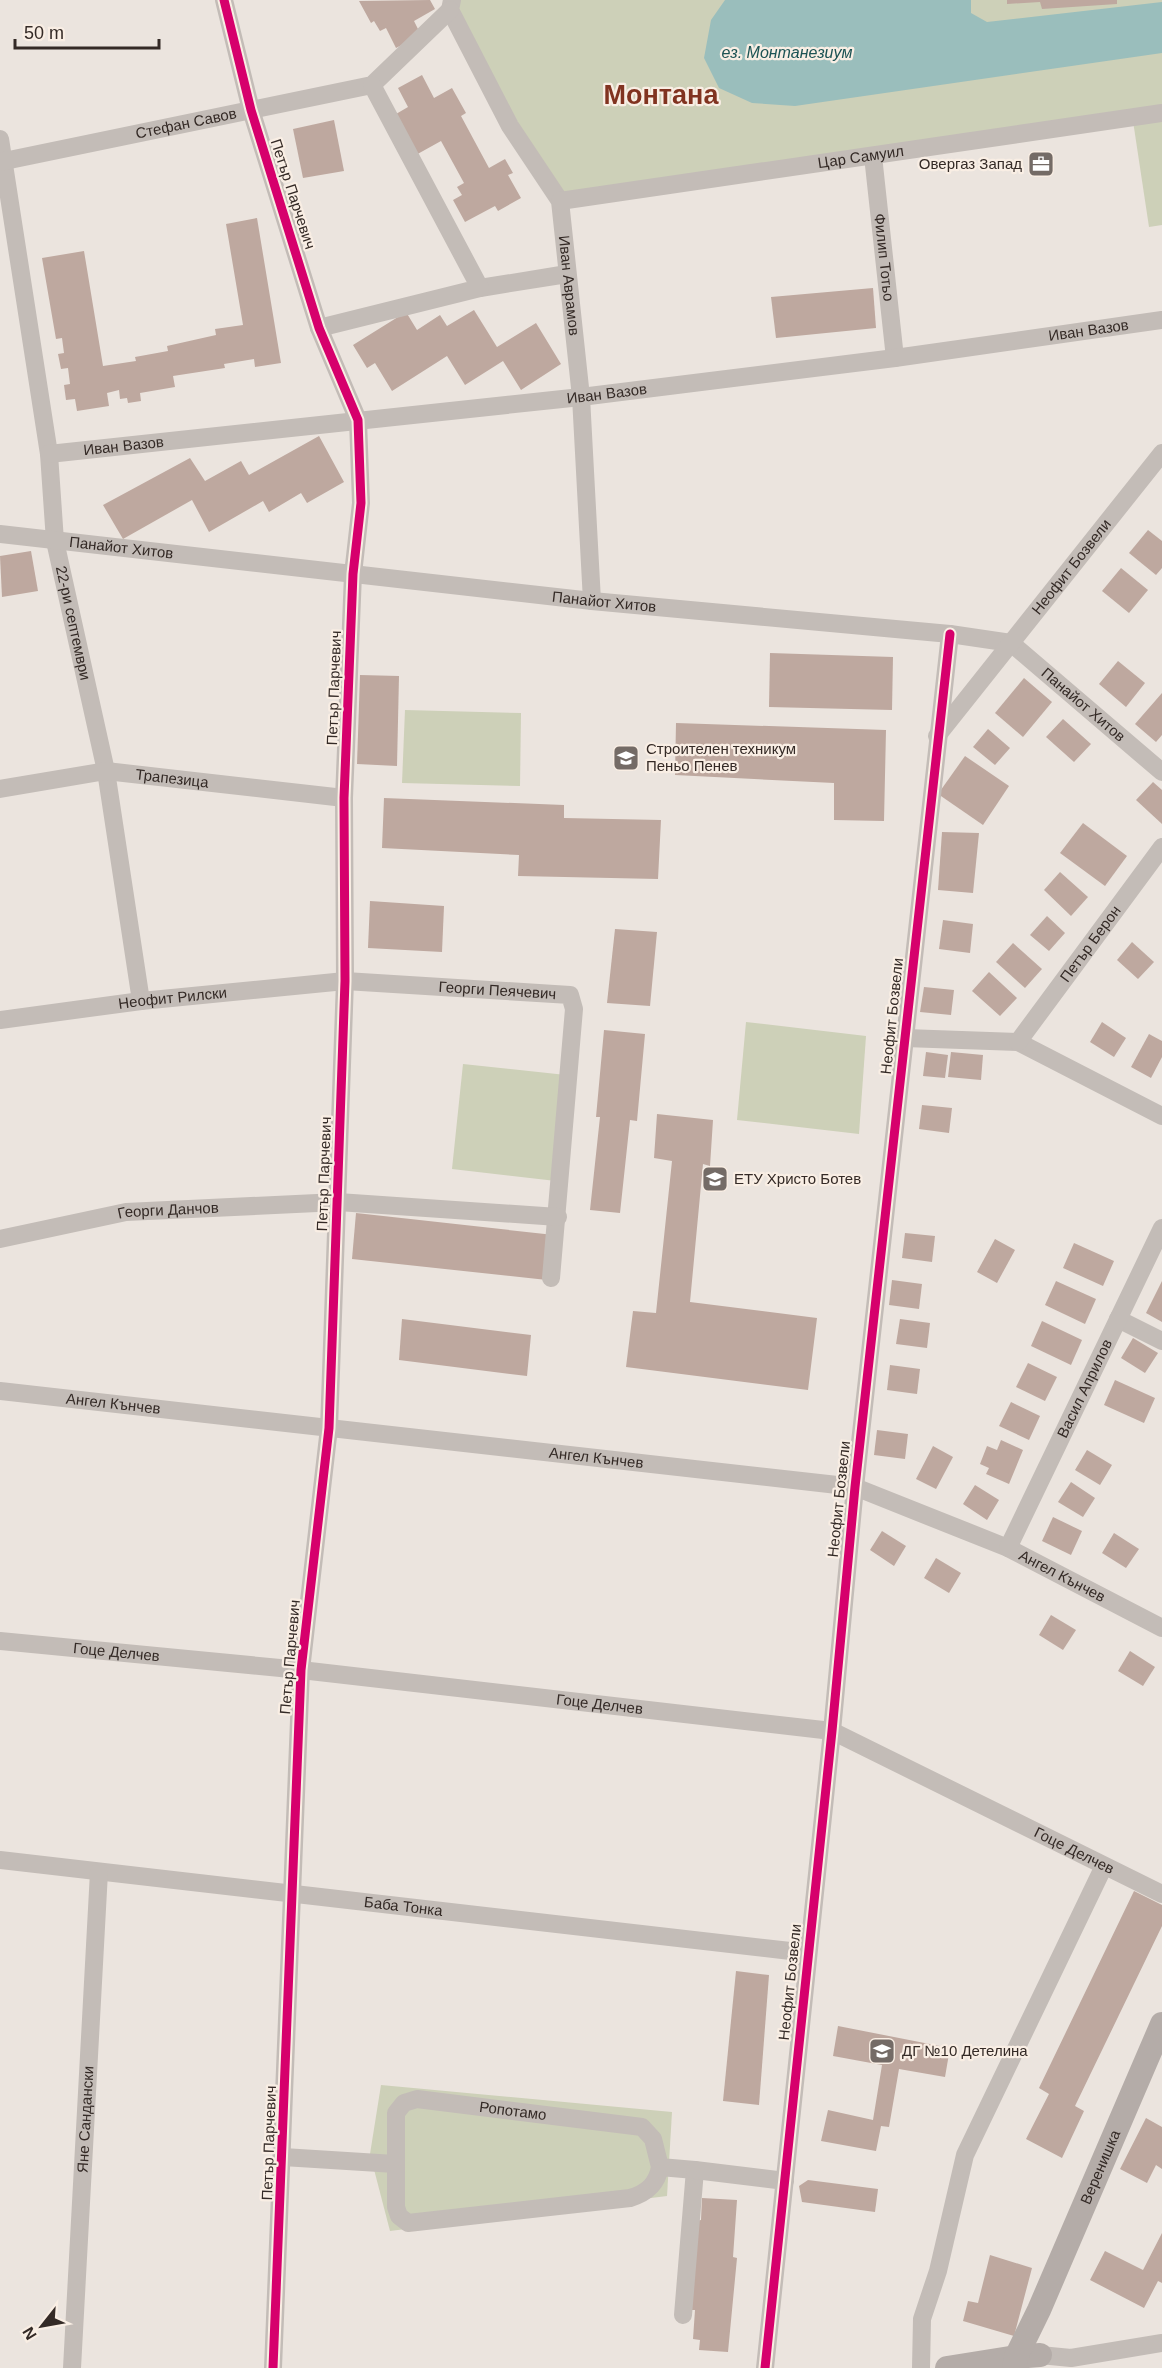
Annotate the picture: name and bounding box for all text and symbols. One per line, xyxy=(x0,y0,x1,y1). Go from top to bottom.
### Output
scale bar xyxy=(15,12,159,50)
text: 50 m xyxy=(24,23,64,43)
water label: ез. Монтанезиум xyxy=(722,44,853,61)
district label: Монтана xyxy=(604,80,719,110)
street label: Стефан Савов xyxy=(134,104,238,142)
street label: Петър Парчевич xyxy=(268,137,319,251)
street label: Цар Самуил xyxy=(817,142,905,171)
office icon: Овергаз Запад xyxy=(1026,149,1056,179)
place label: Овергаз Запад xyxy=(919,155,1022,172)
street label: Филип Тотьо xyxy=(871,213,898,302)
street label: Иван Аврамов xyxy=(556,235,583,337)
street label: Иван Вазов xyxy=(1047,316,1130,344)
street label: Иван Вазов xyxy=(566,380,648,406)
street label: Иван Вазов xyxy=(83,433,165,458)
street label: Неофит Бозвели xyxy=(1028,516,1114,618)
street label: Панайот Хитов xyxy=(68,533,174,562)
street label: 22-ри септември xyxy=(53,564,95,682)
street label: Панайот Хитов xyxy=(551,588,657,615)
street label: Петър Парчевич xyxy=(323,630,344,746)
street label: Панайот Хитов xyxy=(1038,664,1129,745)
place label: Строителен техникум Пеньо Пенев xyxy=(646,740,796,774)
school or university icon: Строителен техникум Пеньо Пенев xyxy=(611,743,641,773)
street label: Трапезица xyxy=(135,765,210,791)
street label: Петър Берон xyxy=(1056,902,1124,985)
street label: Неофит Бозвели xyxy=(877,957,906,1075)
street label: Георги Пеячевич xyxy=(438,978,557,1002)
street label: Неофит Рилски xyxy=(117,984,228,1012)
street label: Петър Парчевич xyxy=(313,1116,334,1232)
school or university icon: ЕТУ Христо Ботев xyxy=(700,1164,730,1194)
place label: ЕТУ Христо Ботев xyxy=(734,1170,861,1187)
street label: Георги Данчов xyxy=(116,1199,219,1222)
street label: Васил Априлов xyxy=(1053,1336,1115,1440)
street label: Ангел Кънчев xyxy=(65,1389,161,1417)
street label: Неофит Бозвели xyxy=(824,1440,853,1558)
street label: Ангел Кънчев xyxy=(548,1444,644,1471)
street label: Ангел Кънчев xyxy=(1016,1546,1108,1605)
street label: Петър Парчевич xyxy=(276,1599,303,1715)
street label: Гоце Делчев xyxy=(72,1639,161,1664)
street label: Гоце Делчев xyxy=(555,1690,644,1717)
street label: Гоце Делчев xyxy=(1032,1823,1117,1877)
street label: Баба Тонка xyxy=(363,1893,444,1919)
street label: Неофит Бозвели xyxy=(775,1923,804,2041)
school or university icon: ДГ №10 Детелина xyxy=(867,2036,897,2066)
place label: ДГ №10 Детелина xyxy=(902,2042,1028,2059)
street label: Яне Сандански xyxy=(74,2065,96,2173)
street label: Петър Парчевич xyxy=(258,2085,279,2201)
street label: Ропотамо xyxy=(478,2098,547,2123)
street label: Веренишка xyxy=(1077,2127,1124,2207)
north arrow xyxy=(12,2296,72,2356)
text: N xyxy=(19,2324,40,2343)

